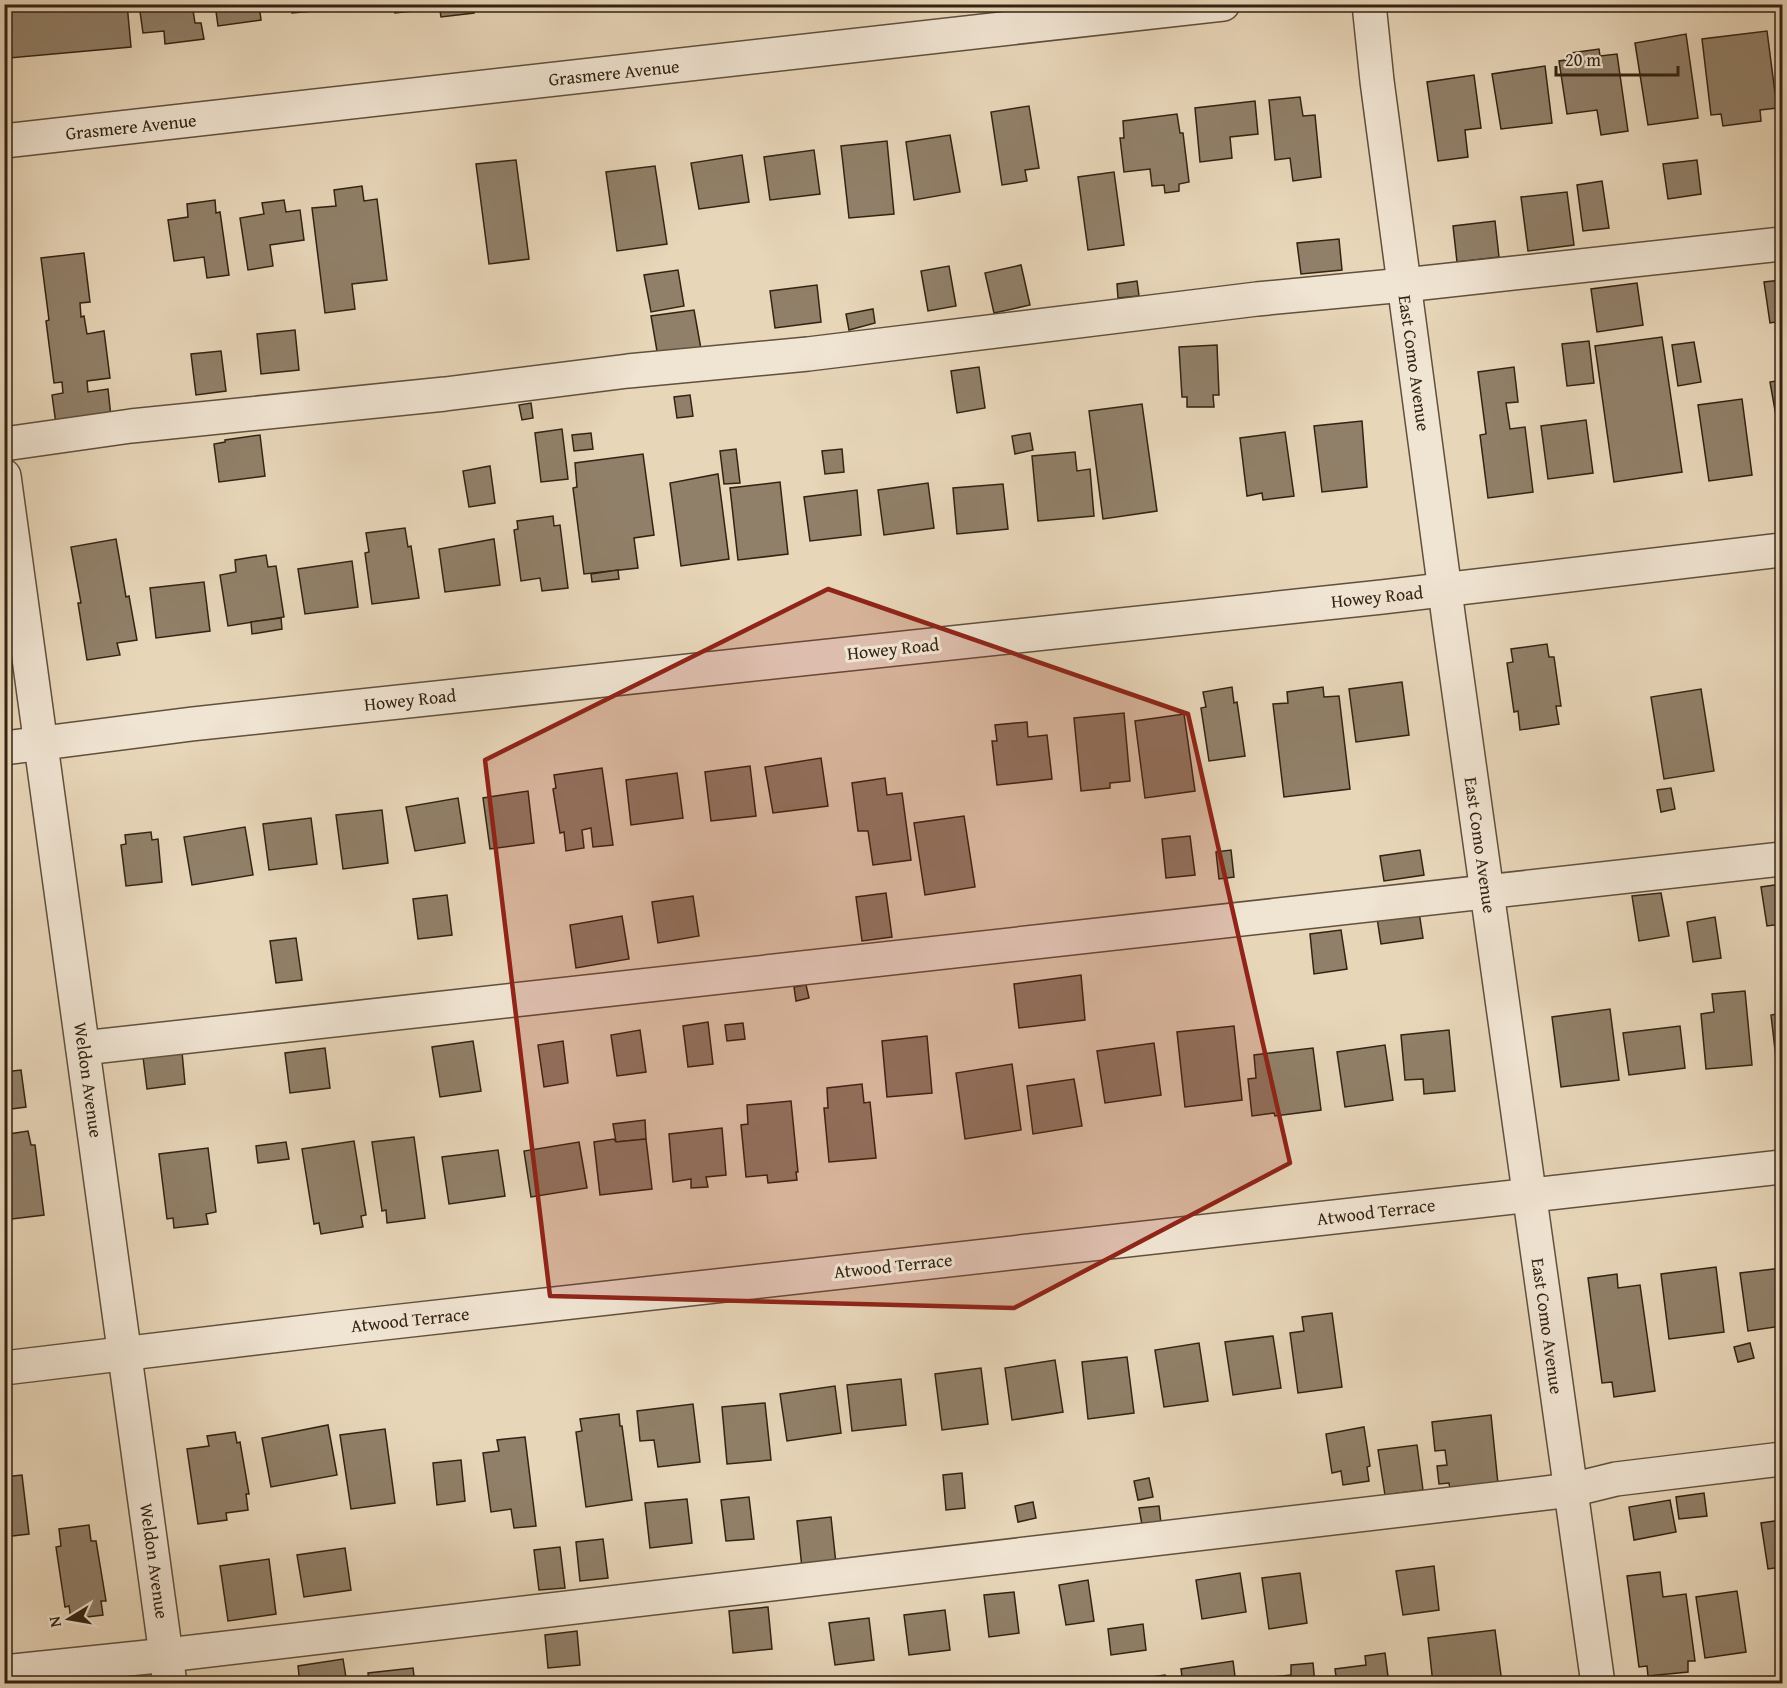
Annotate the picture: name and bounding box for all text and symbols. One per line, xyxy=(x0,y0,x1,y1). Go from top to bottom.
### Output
scale bar xyxy=(1556,39,1678,77)
text: 20 m xyxy=(1565,46,1601,73)
street label: Grasmere Avenue xyxy=(547,52,681,93)
street label: Grasmere Avenue xyxy=(64,106,198,147)
street label: East Como Avenue xyxy=(1392,293,1437,433)
street label: Howey Road xyxy=(1330,578,1425,615)
street label: Howey Road xyxy=(846,630,941,667)
street label: Howey Road xyxy=(363,681,458,718)
street label: East Como Avenue xyxy=(1458,775,1503,915)
street label: Weldon Avenue xyxy=(67,1020,110,1139)
street label: Atwood Terrace xyxy=(1315,1191,1437,1232)
street label: Atwood Terrace xyxy=(832,1246,954,1285)
street label: East Como Avenue xyxy=(1525,1256,1570,1396)
street label: Atwood Terrace xyxy=(349,1300,471,1339)
street label: Weldon Avenue xyxy=(133,1501,176,1620)
north arrow xyxy=(39,1589,99,1649)
text: N xyxy=(41,1614,67,1629)

